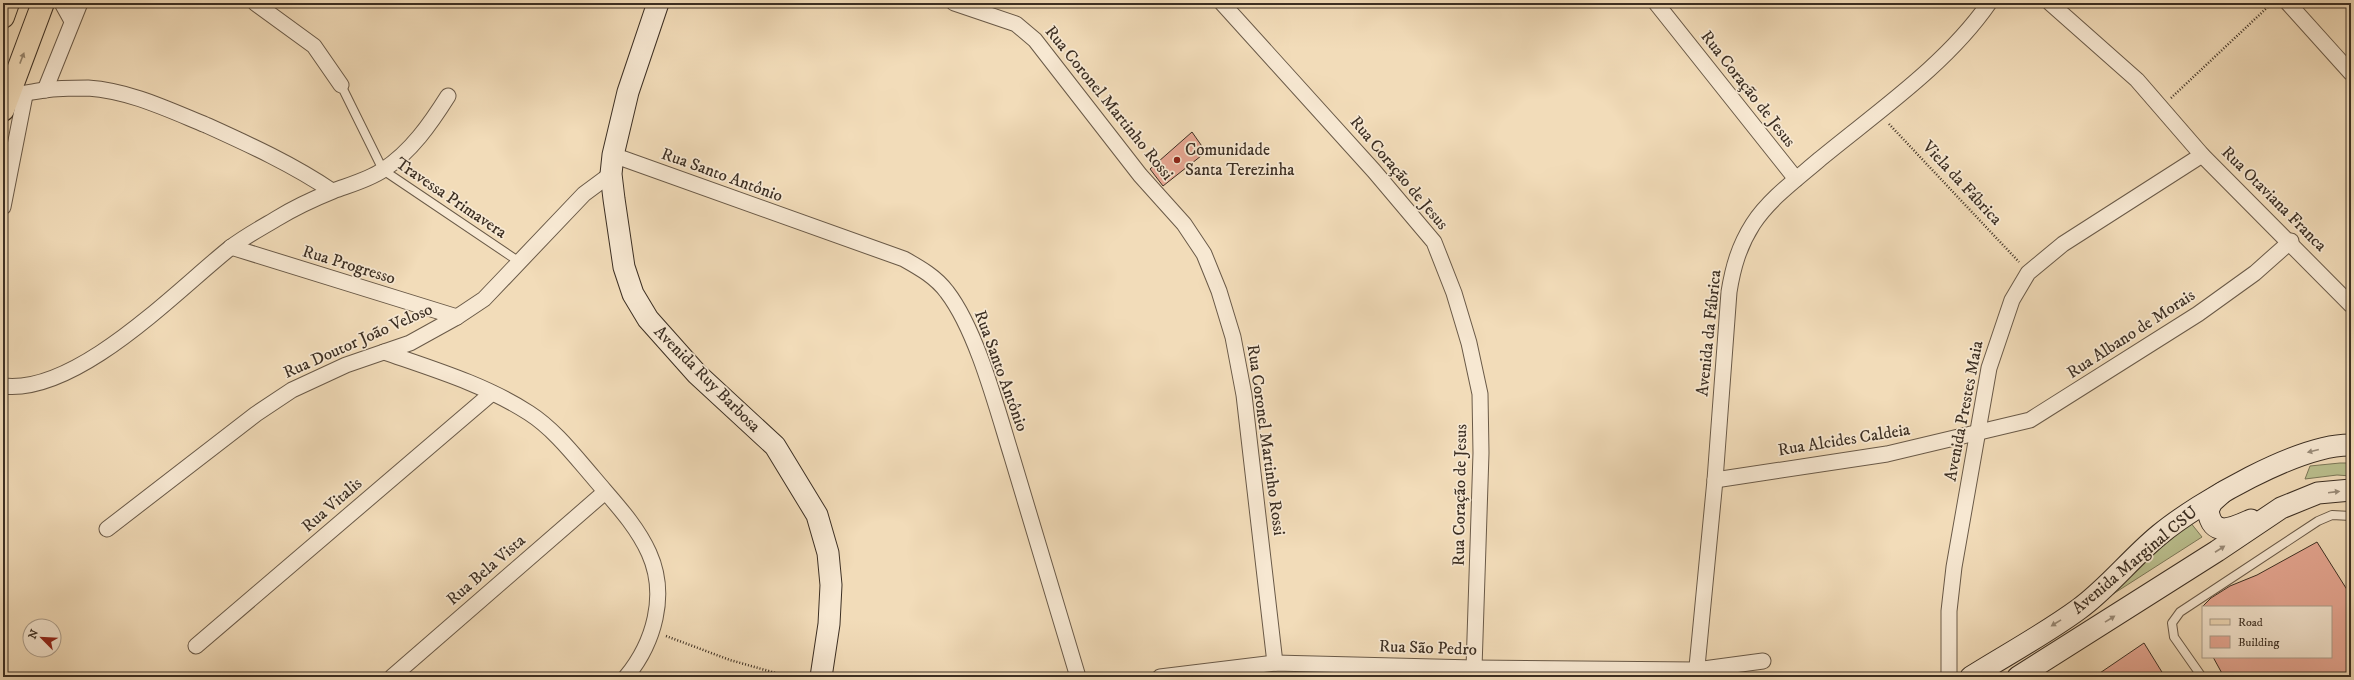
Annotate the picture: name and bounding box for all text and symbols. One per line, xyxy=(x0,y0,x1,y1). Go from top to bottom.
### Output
street label: Rua Coronel Martinho Rossi xyxy=(1040,21,1178,185)
street label: Rua Coração de Jesus xyxy=(1696,26,1801,152)
one-way arrow xyxy=(19,52,25,64)
street label: Rua Coração de Jesus xyxy=(1345,111,1453,235)
street label: Viela da Fábrica xyxy=(1917,135,2007,230)
place label: Comunidade Santa Terezinha xyxy=(1185,139,1295,181)
street label: Rua Otaviana Franca xyxy=(2217,142,2332,257)
street label: Rua Santo Antônio xyxy=(658,143,786,207)
street label: Travessa Primavera xyxy=(391,153,512,244)
marker: Comunidade Santa Terezinha xyxy=(1172,155,1182,165)
street label: Rua Progresso xyxy=(300,240,398,290)
street label: Avenida da Fábrica xyxy=(1691,268,1727,397)
street label: Rua Albano de Morais xyxy=(2063,284,2200,384)
street label: Rua Doutor João Veloso xyxy=(280,298,436,384)
street label: Rua Santo Antônio xyxy=(969,307,1033,435)
street label: Avenida Ruy Barbosa xyxy=(649,321,766,438)
street label: Avenida Prestes Maia xyxy=(1940,338,1989,483)
street label: Rua Coronel Martinho Rossi xyxy=(1242,343,1290,537)
street label: Rua Alcides Caldeia xyxy=(1776,419,1912,461)
street label: Rua Coração de Jesus xyxy=(1448,423,1472,566)
one-way arrow xyxy=(2307,448,2319,454)
street label: Rua Vitalis xyxy=(297,472,367,537)
one-way arrow xyxy=(2328,489,2340,495)
street label: Avenida Marginal CSU xyxy=(2068,501,2202,619)
street label: Rua Bela Vista xyxy=(442,529,531,610)
one-way arrow xyxy=(2214,546,2225,553)
legend xyxy=(2202,606,2332,658)
one-way arrow xyxy=(2105,615,2115,623)
text: Road xyxy=(2238,615,2263,630)
north arrow xyxy=(22,618,62,658)
one-way arrow xyxy=(2051,620,2062,627)
text: N xyxy=(26,627,42,641)
street label: Rua São Pedro xyxy=(1379,635,1477,661)
text: Building xyxy=(2238,635,2279,650)

